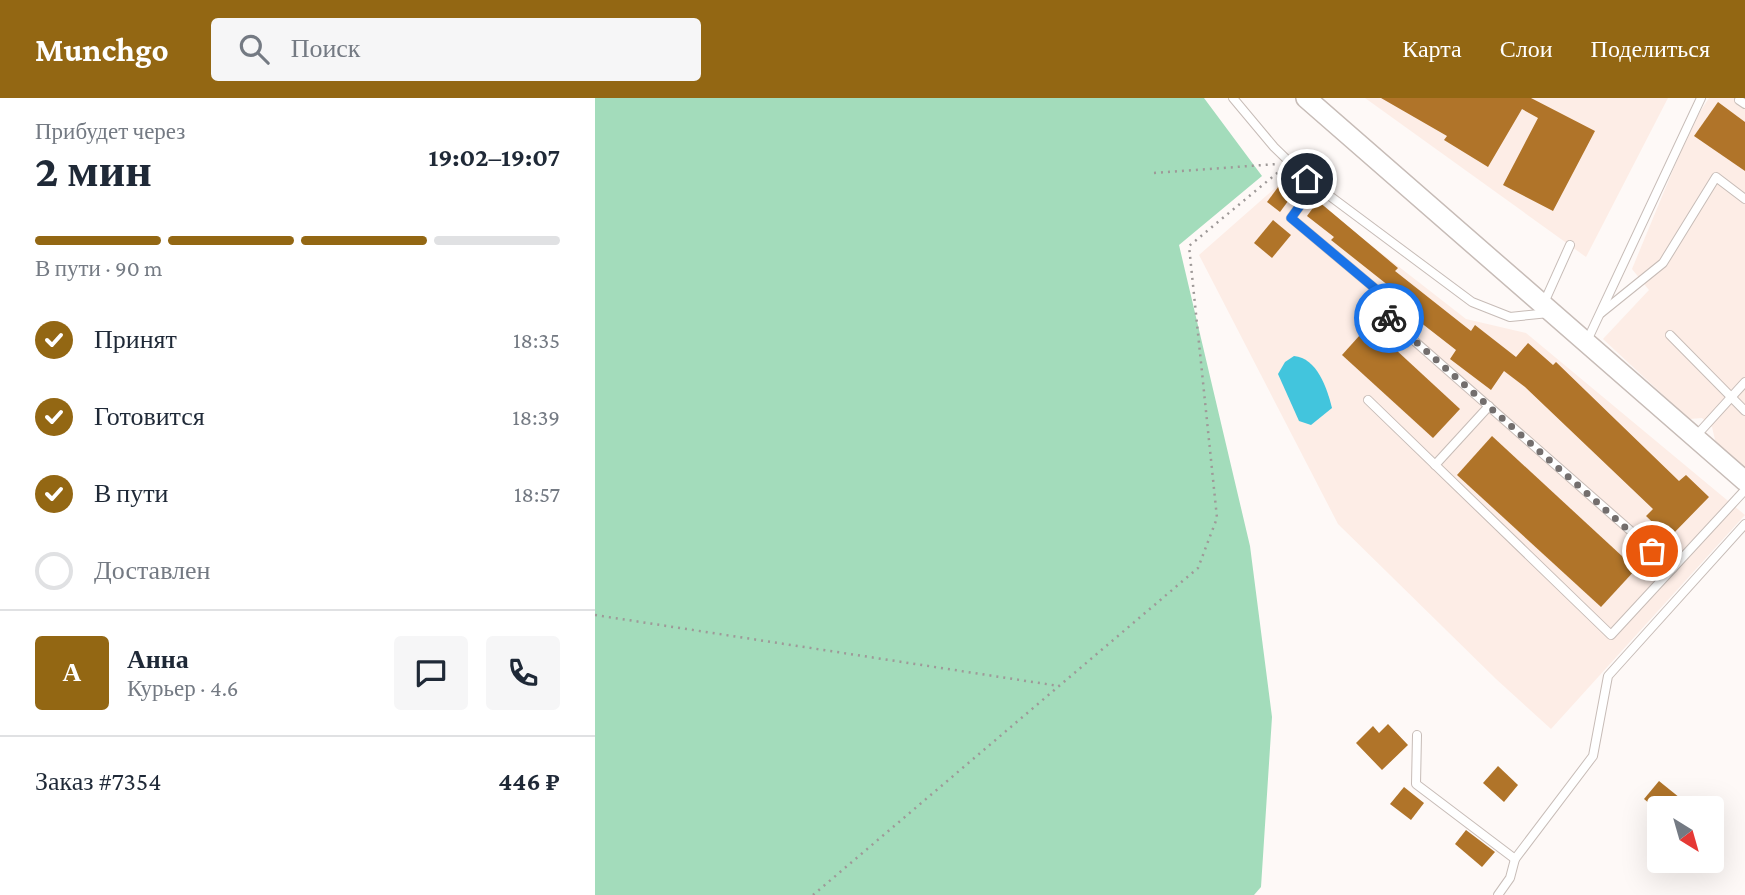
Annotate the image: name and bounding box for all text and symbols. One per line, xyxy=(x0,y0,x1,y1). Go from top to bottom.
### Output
search box xyxy=(211,18,701,81)
icon: search xyxy=(235,30,273,68)
text: Munchgo xyxy=(35,31,169,68)
text: Поиск xyxy=(291,34,361,63)
text: Карта xyxy=(1402,35,1462,62)
text: Слои xyxy=(1500,35,1553,62)
text: Поделиться xyxy=(1591,35,1710,62)
text: Прибудет через xyxy=(35,118,185,144)
text: 19:02–19:07 xyxy=(428,143,560,172)
text: 2 мин xyxy=(35,145,152,196)
pin xyxy=(1277,149,1337,209)
icon: home xyxy=(1288,160,1326,198)
text: В пути · 90 m xyxy=(35,255,162,281)
courier xyxy=(1354,283,1424,353)
icon: bike xyxy=(1370,299,1408,337)
icon: check xyxy=(35,321,73,359)
text: Принят xyxy=(94,325,177,354)
text: 18:35 xyxy=(513,327,560,353)
icon: check xyxy=(35,398,73,436)
text: Готовится xyxy=(94,402,205,431)
text: 18:39 xyxy=(512,404,560,430)
icon: check xyxy=(35,475,73,513)
text: В пути xyxy=(94,479,168,508)
text: 18:57 xyxy=(514,481,560,507)
pin xyxy=(1622,521,1682,581)
icon: bag xyxy=(1633,532,1671,570)
text: Доставлен xyxy=(94,556,211,585)
button: chat xyxy=(394,636,468,710)
button: phone xyxy=(486,636,560,710)
text: Анна xyxy=(127,645,189,674)
text: А xyxy=(63,658,81,687)
text: Курьер · 4.6 xyxy=(127,675,238,701)
text: Заказ #7354 xyxy=(35,767,161,796)
text: 446 ₽ xyxy=(498,767,560,796)
north arrow xyxy=(1647,796,1724,873)
map controls xyxy=(1647,796,1724,873)

